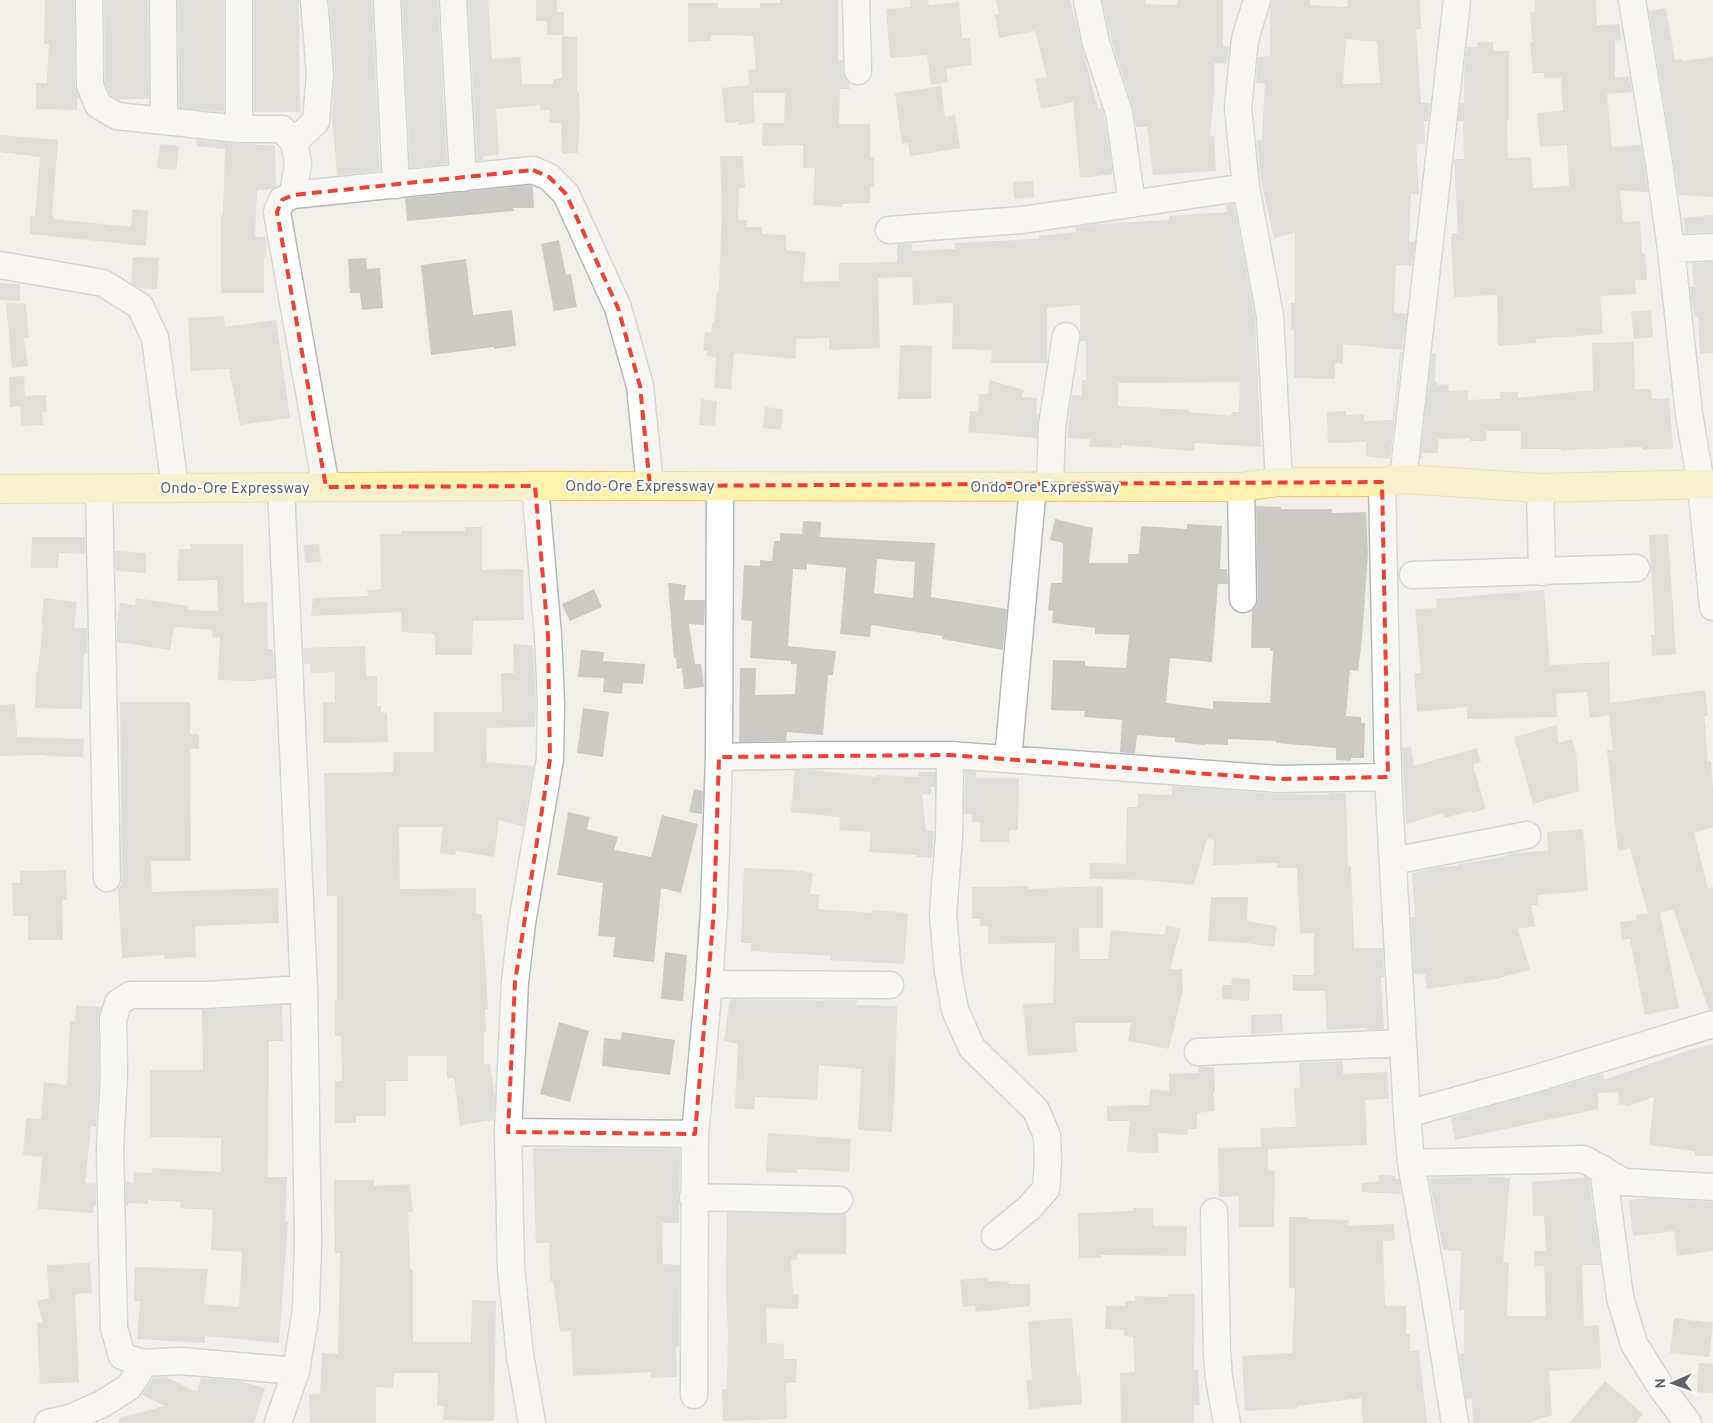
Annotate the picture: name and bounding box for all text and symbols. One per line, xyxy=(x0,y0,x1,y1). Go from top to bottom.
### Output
street label: Ondo-Ore Expressway xyxy=(565,478,715,497)
street label: Ondo-Ore Expressway xyxy=(970,479,1120,498)
street label: Ondo-Ore Expressway xyxy=(160,480,310,499)
north arrow xyxy=(1648,1358,1698,1408)
text: N xyxy=(1653,1378,1670,1389)

